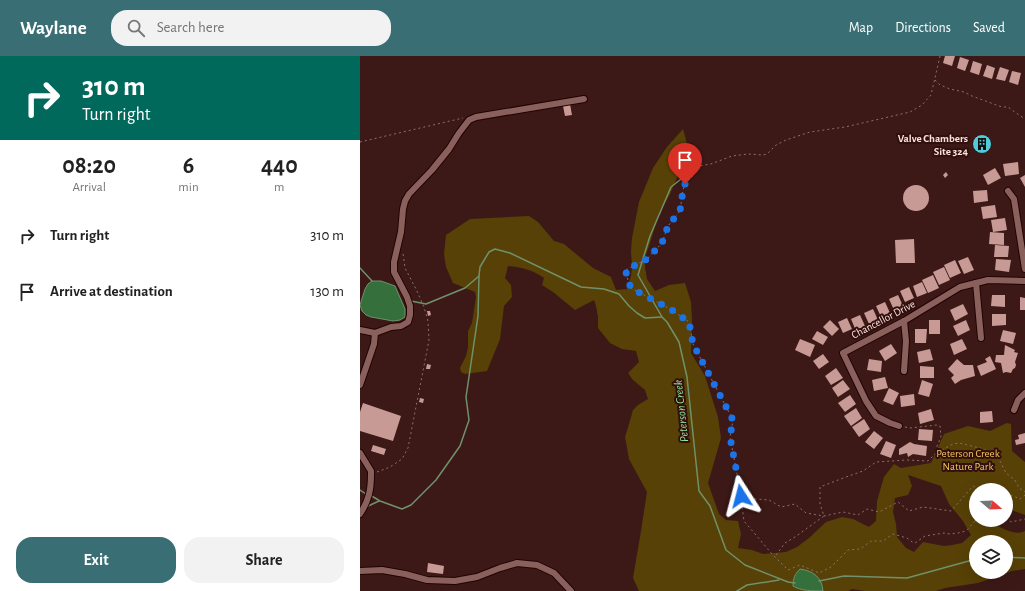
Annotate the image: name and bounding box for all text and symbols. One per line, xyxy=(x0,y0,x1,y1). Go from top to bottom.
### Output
search box xyxy=(111,10,391,46)
icon: search xyxy=(125,17,147,39)
text: Waylane xyxy=(20,19,87,38)
text: Search here xyxy=(157,20,224,35)
text: Map xyxy=(849,21,873,35)
text: Directions xyxy=(895,21,951,35)
text: Saved xyxy=(973,21,1005,35)
icon: right xyxy=(16,72,68,124)
text: 310 m xyxy=(82,73,146,101)
text: Turn right xyxy=(82,106,151,124)
place label: Valve Chambers Site 324 xyxy=(898,133,968,157)
building icon: Valve Chambers Site 324 xyxy=(971,133,993,155)
pin xyxy=(668,143,702,184)
icon: arrive xyxy=(674,149,696,171)
text: 08:20 xyxy=(62,154,116,178)
text: 6 xyxy=(183,154,194,178)
text: 440 xyxy=(261,154,298,178)
text: Arrival xyxy=(72,181,106,194)
text: min xyxy=(178,181,199,194)
text: m xyxy=(274,181,285,194)
icon: right xyxy=(16,225,38,247)
text: Turn right xyxy=(50,228,109,243)
text: 310 m xyxy=(310,228,344,243)
icon: arrive xyxy=(16,281,38,303)
text: Arrive at destination xyxy=(50,284,173,299)
text: 130 m xyxy=(310,284,344,299)
street label: Chancellor Drive xyxy=(850,298,917,341)
water label: Peterson Creek xyxy=(672,379,690,443)
park label: Peterson Creek Nature Park xyxy=(936,448,1000,472)
position arrow xyxy=(720,475,762,517)
north arrow xyxy=(969,483,1013,527)
map controls xyxy=(969,483,1013,579)
button: layers xyxy=(969,535,1013,579)
button: Exit xyxy=(16,537,176,583)
button: Share xyxy=(184,537,344,583)

